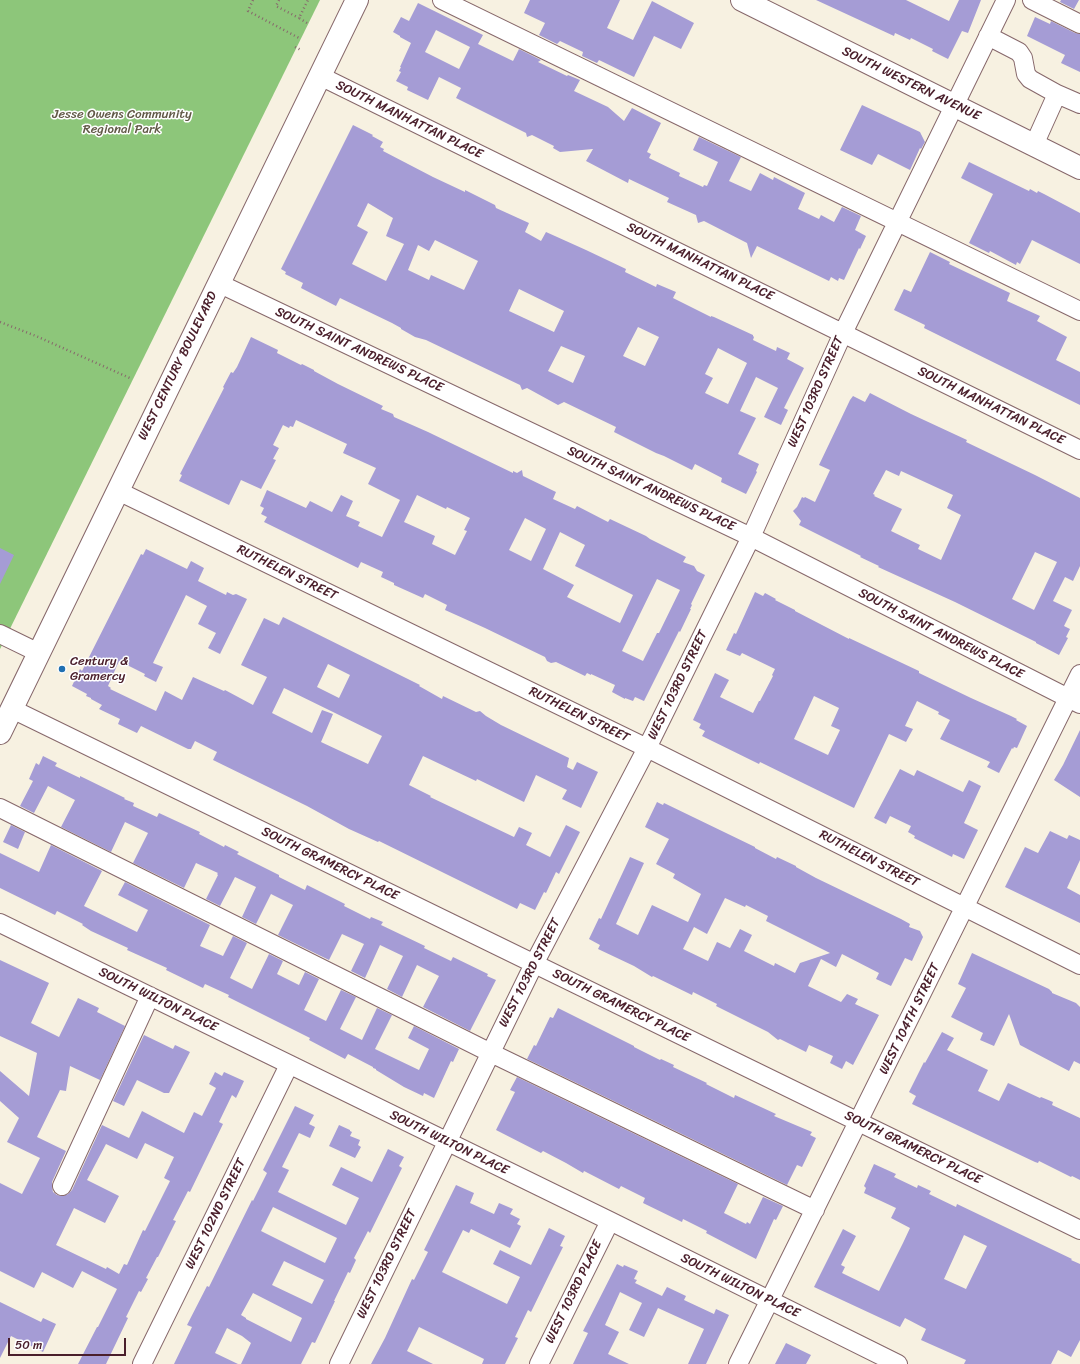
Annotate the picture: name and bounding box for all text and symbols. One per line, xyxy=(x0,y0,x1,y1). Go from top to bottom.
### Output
street label: SOUTH WESTERN AVENUE xyxy=(839,44,983,124)
street label: SOUTH MANHATTAN PLACE xyxy=(333,78,485,162)
park label: Jesse Owens Community Regional Park xyxy=(52,107,192,138)
street label: SOUTH MANHATTAN PLACE xyxy=(624,220,776,304)
street label: WEST CENTURY BOULEVARD xyxy=(135,289,221,443)
street label: SOUTH SAINT ANDREWS PLACE xyxy=(273,304,445,396)
street label: WEST 103RD STREET xyxy=(785,334,847,450)
street label: SOUTH MANHATTAN PLACE xyxy=(915,364,1067,448)
street label: SOUTH SAINT ANDREWS PLACE xyxy=(565,443,737,535)
street label: RUTHELEN STREET xyxy=(234,542,340,604)
street label: SOUTH SAINT ANDREWS PLACE xyxy=(856,585,1026,683)
street label: WEST 103RD STREET xyxy=(645,628,711,742)
place label: Century & Gramercy xyxy=(70,654,128,685)
marker: Century & Gramercy xyxy=(57,664,67,674)
street label: RUTHELEN STREET xyxy=(526,684,632,746)
street label: SOUTH GRAMERCY PLACE xyxy=(259,824,401,904)
street label: RUTHELEN STREET xyxy=(816,827,922,891)
street label: WEST 103RD STREET xyxy=(496,916,564,1030)
street label: WEST 104TH STREET xyxy=(876,961,944,1077)
street label: SOUTH WILTON PLACE xyxy=(96,964,220,1036)
street label: SOUTH GRAMERCY PLACE xyxy=(550,966,692,1046)
street label: SOUTH WILTON PLACE xyxy=(387,1107,511,1179)
street label: SOUTH GRAMERCY PLACE xyxy=(842,1108,984,1188)
street label: WEST 102ND STREET xyxy=(182,1156,250,1272)
street label: WEST 103RD STREET xyxy=(354,1207,420,1321)
street label: WEST 103RD PLACE xyxy=(542,1238,606,1346)
street label: SOUTH WILTON PLACE xyxy=(678,1250,802,1322)
scale bar xyxy=(10,1330,128,1356)
text: 50 m xyxy=(15,1334,42,1356)

